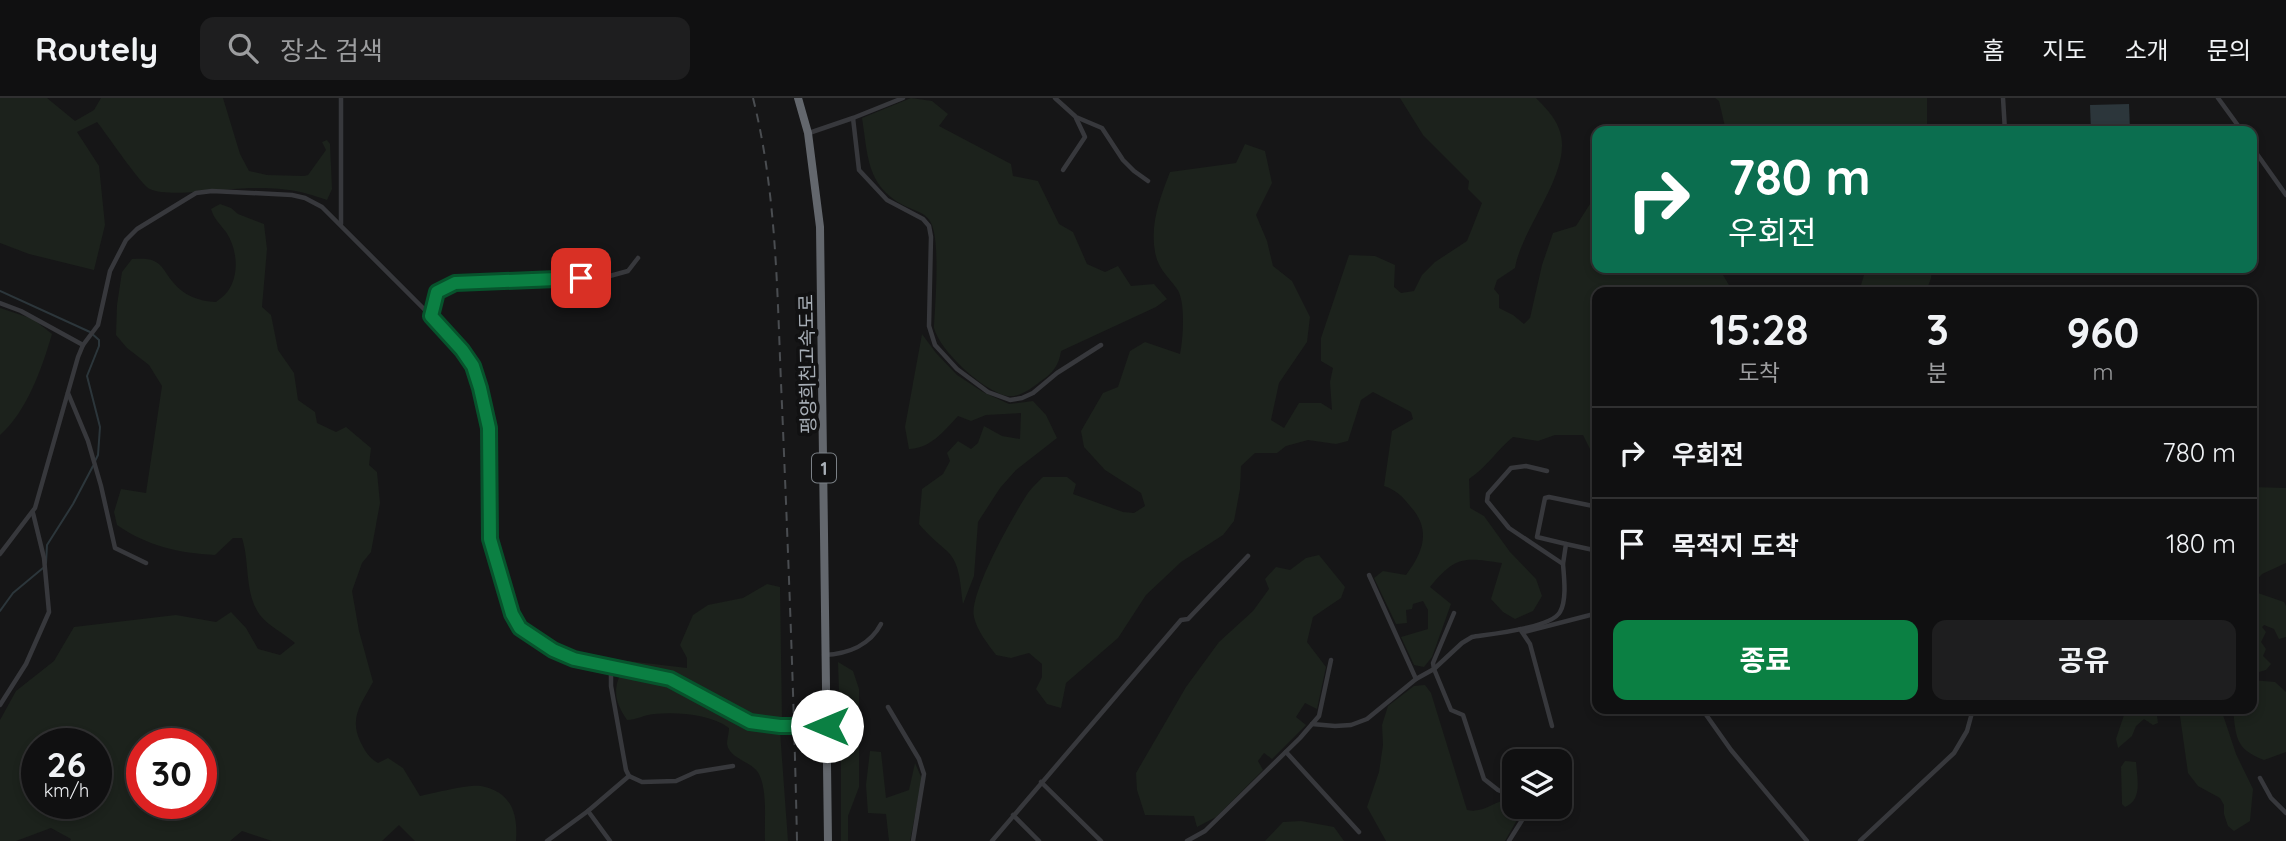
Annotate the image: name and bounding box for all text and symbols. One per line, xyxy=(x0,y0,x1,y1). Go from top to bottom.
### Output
search box xyxy=(200,17,690,80)
text: Routely xyxy=(35,28,158,69)
icon: search xyxy=(224,29,262,67)
text: 장소 검색 xyxy=(280,34,383,67)
text: 홈 xyxy=(1982,35,2004,65)
text: 지도 xyxy=(2042,35,2087,65)
text: 소개 xyxy=(2125,35,2169,65)
text: 문의 xyxy=(2207,35,2251,65)
text: 780 m xyxy=(1728,146,1871,207)
icon: right xyxy=(1613,154,1704,245)
text: 우회전 xyxy=(1728,212,1816,252)
pin xyxy=(551,248,611,308)
icon: arrive xyxy=(562,259,600,297)
street label: 평양희천고속도로 xyxy=(794,294,820,434)
text: 15:28 xyxy=(1710,303,1809,356)
text: 3 xyxy=(1926,303,1949,356)
text: 960 xyxy=(2066,306,2139,359)
text: m xyxy=(2092,357,2113,386)
text: 도착 xyxy=(1738,358,1780,387)
text: 분 xyxy=(1927,358,1948,387)
icon: right xyxy=(1613,434,1651,472)
text: 780 m xyxy=(2162,436,2236,469)
text: 우회전 xyxy=(1672,438,1744,471)
road number: 1 xyxy=(812,454,836,482)
icon: arrive xyxy=(1613,525,1651,563)
text: 180 m xyxy=(2166,527,2236,560)
text: 목적지 도착 xyxy=(1672,529,1799,562)
button: 종료 xyxy=(1613,620,1918,700)
button: 공유 xyxy=(1932,620,2236,700)
position arrow xyxy=(790,689,864,763)
speed limit sign: 30 xyxy=(126,728,217,819)
text: 26 xyxy=(47,742,86,786)
map controls xyxy=(1502,749,1572,819)
button: layers xyxy=(1502,749,1572,819)
text: km/h xyxy=(44,779,89,802)

